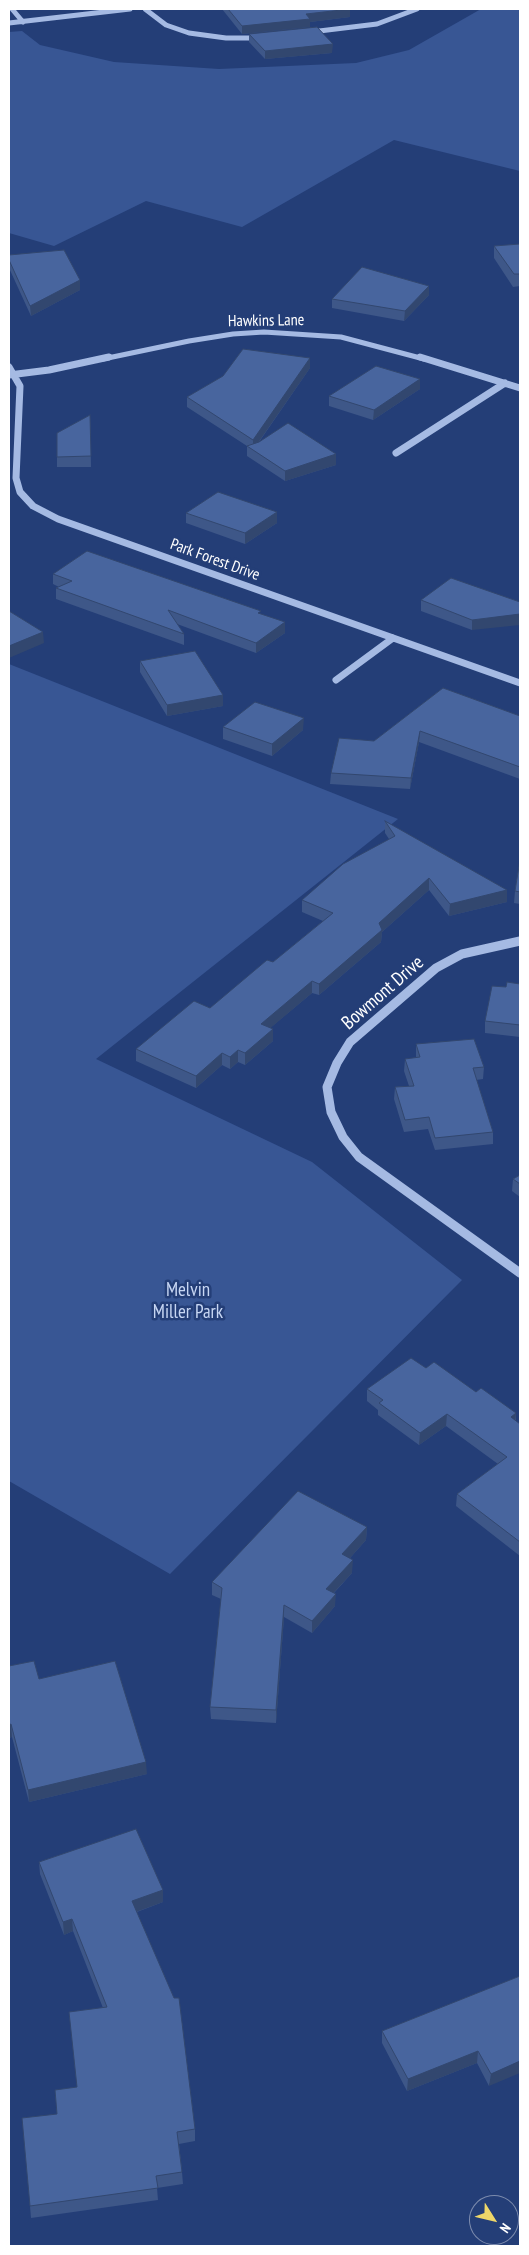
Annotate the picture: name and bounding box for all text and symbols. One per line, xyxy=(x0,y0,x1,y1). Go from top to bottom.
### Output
street label: Hawkins Lane xyxy=(228,311,304,331)
street label: Park Forest Drive xyxy=(168,535,262,585)
street label: Bowmont Drive xyxy=(337,951,429,1035)
park label: Melvin Miller Park xyxy=(153,1280,223,1324)
north arrow xyxy=(469,2195,519,2245)
text: N xyxy=(496,2220,515,2237)

